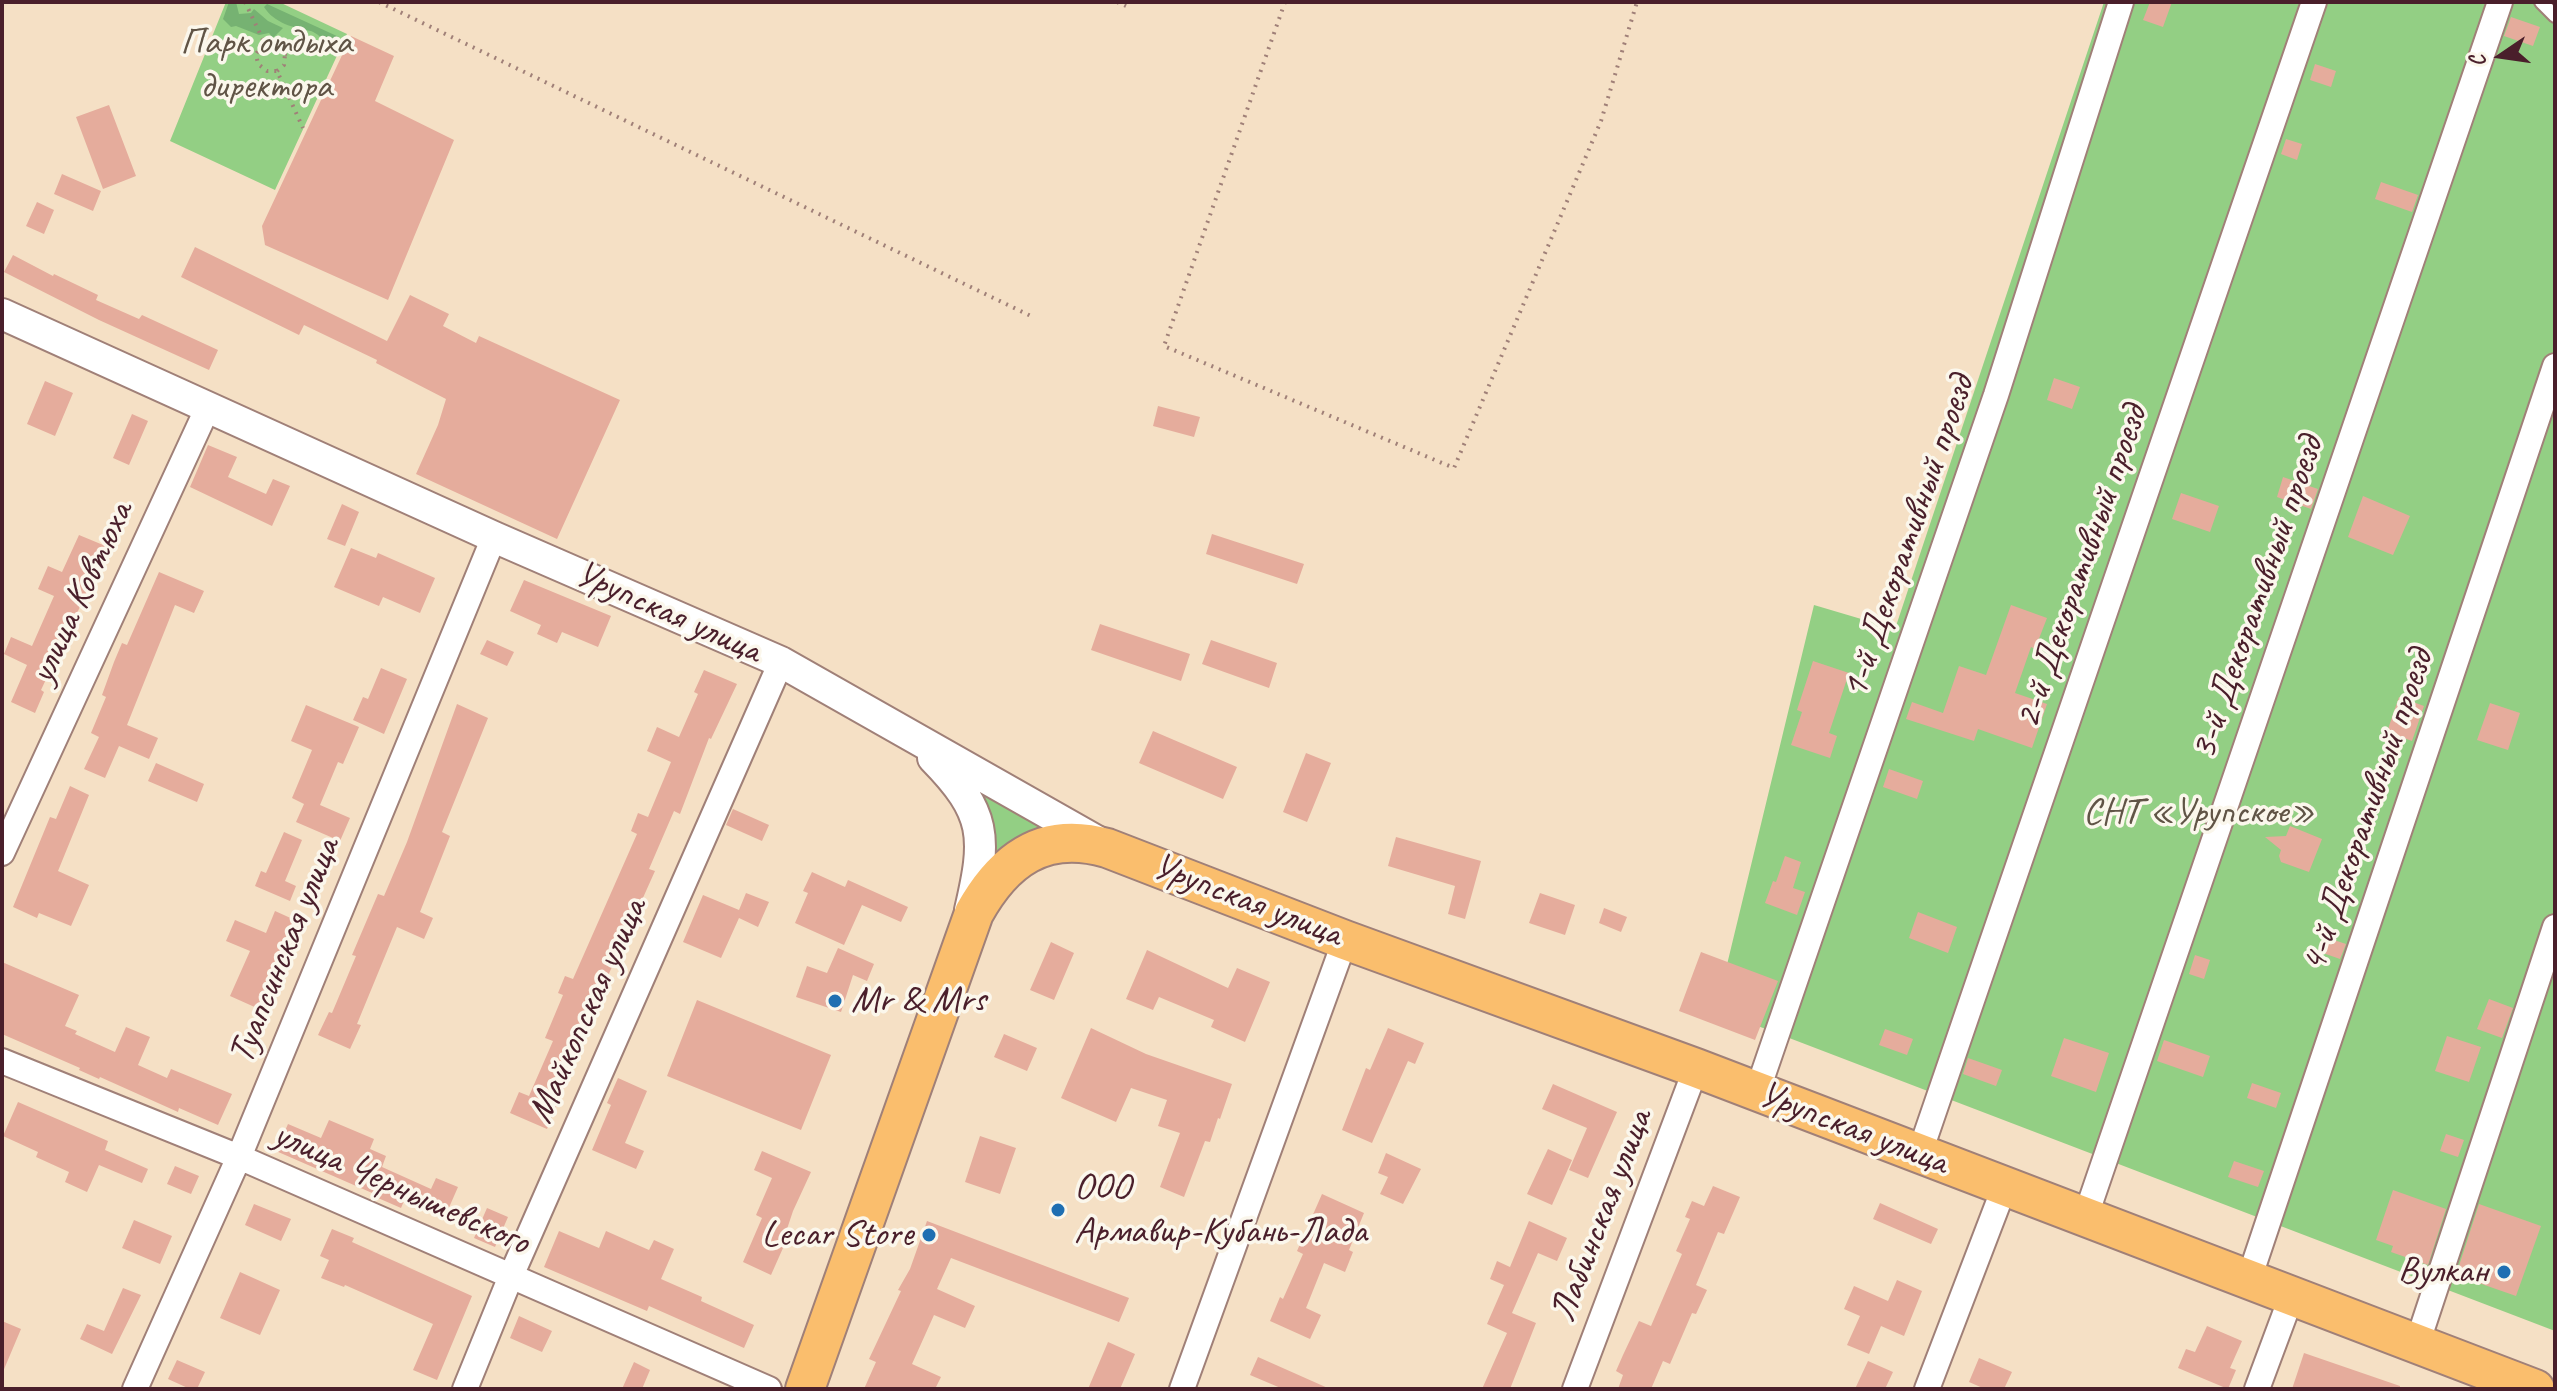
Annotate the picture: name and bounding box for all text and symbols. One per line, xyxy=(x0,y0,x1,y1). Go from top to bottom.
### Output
north arrow xyxy=(2461,16,2541,96)
park label: Парк отдыха директора xyxy=(180,20,352,110)
text: С xyxy=(2463,53,2492,70)
street label: 1-й Декоративный проезд xyxy=(1832,370,1986,704)
street label: 2-й Декоративный проезд xyxy=(2005,400,2159,734)
street label: 3-й Декоративный проезд xyxy=(2181,431,2335,765)
street label: улица Ковтюха xyxy=(20,495,144,691)
street label: Урупская улица xyxy=(568,552,768,674)
street label: 4-й Декоративный проезд xyxy=(2291,644,2445,978)
park label: СНТ «Урупское» xyxy=(2083,790,2315,836)
street label: Туапсинская улица xyxy=(219,832,351,1070)
street label: Урупская улица xyxy=(1146,844,1348,958)
street label: Майкопская улица xyxy=(518,892,658,1130)
place label: Mr & Mrs xyxy=(851,978,986,1024)
marker: Mr & Mrs xyxy=(826,992,844,1010)
street label: Урупская улица xyxy=(1752,1072,1954,1186)
street label: Лабинская улица xyxy=(1541,1104,1663,1328)
street label: улица Чернышевского xyxy=(266,1112,536,1266)
place label: ООО Армавир-Кубань-Лада xyxy=(1074,1165,1367,1254)
marker: ООО Армавир-Кубань-Лада xyxy=(1049,1201,1067,1219)
place label: Lecar Store xyxy=(762,1212,913,1258)
marker: Lecar Store xyxy=(920,1226,938,1244)
place label: Вулкан xyxy=(2398,1249,2488,1295)
marker: Вулкан xyxy=(2495,1263,2513,1281)

